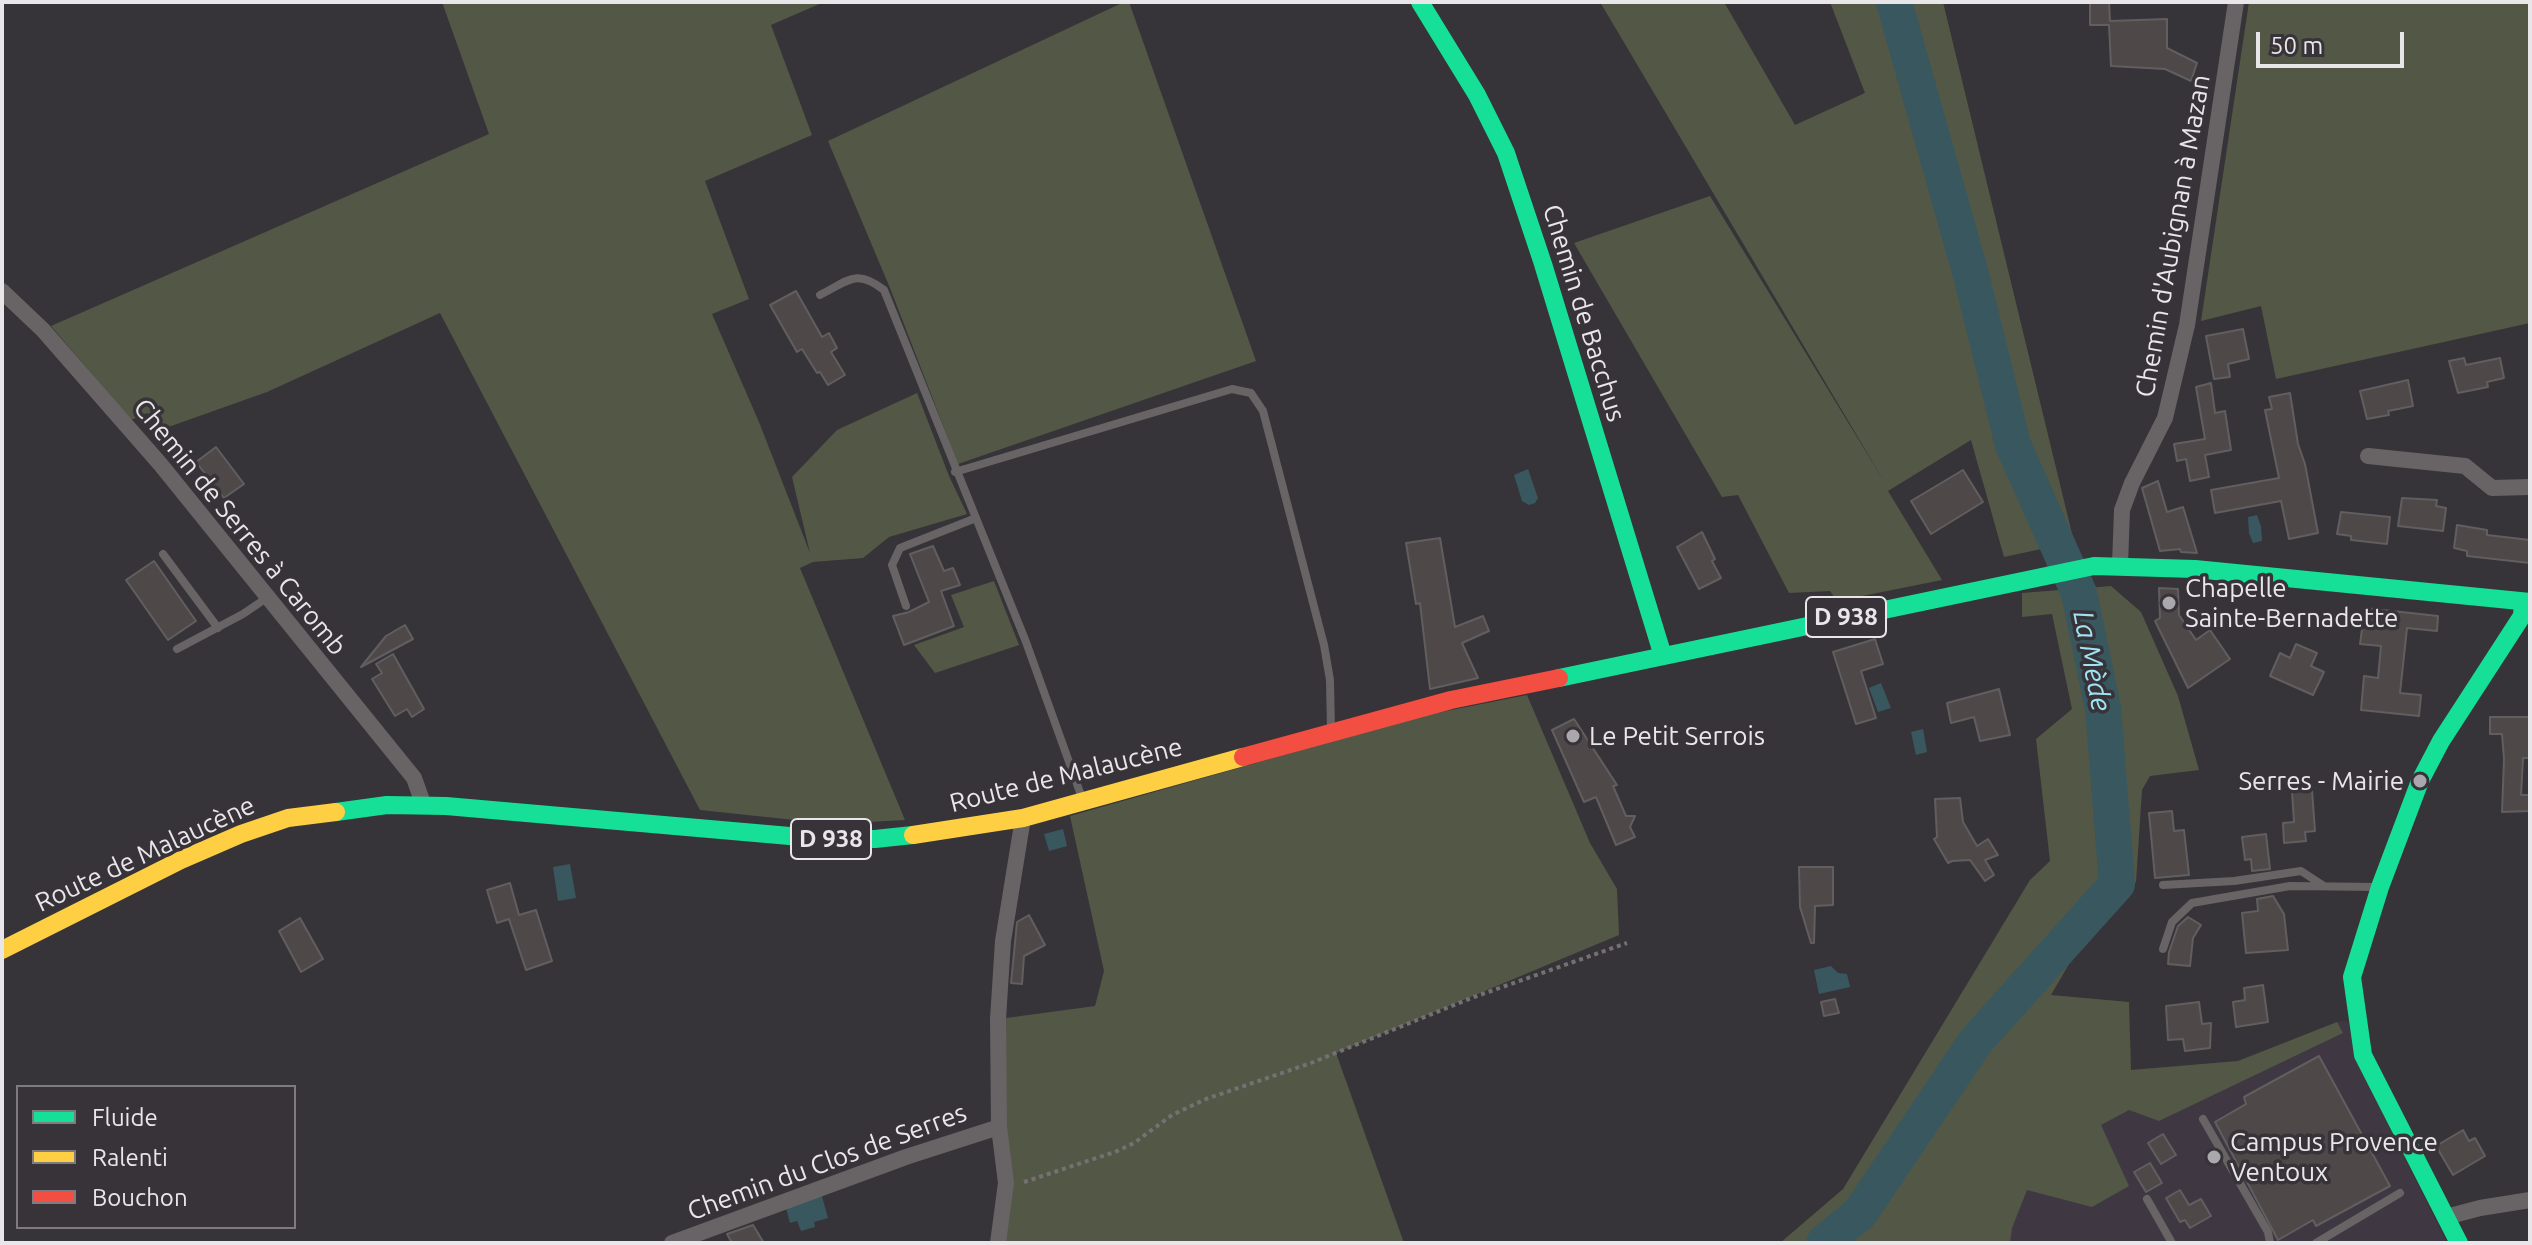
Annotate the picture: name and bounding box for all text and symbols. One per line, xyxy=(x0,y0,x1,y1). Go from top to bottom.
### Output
scale bar xyxy=(2260,16,2408,66)
text: 50 m xyxy=(2270,32,2323,59)
street label: Chemin d'Aubignan à Mazan xyxy=(2129,72,2217,400)
street label: Chemin de Bacchus xyxy=(1536,201,1632,425)
street label: Chemin de Serres à Caromb xyxy=(127,393,353,661)
place label: Chapelle Sainte-Bernadette xyxy=(2185,572,2398,634)
marker: Chapelle Sainte-Bernadette xyxy=(2160,594,2178,612)
road number: D 938 xyxy=(1806,597,1886,637)
water label: La Mède xyxy=(2066,608,2118,714)
place label: Le Petit Serrois xyxy=(1589,720,1765,752)
marker: Le Petit Serrois xyxy=(1564,727,1582,745)
street label: Route de Malaucène xyxy=(946,731,1186,819)
place label: Serres - Mairie xyxy=(2238,765,2404,797)
marker: Serres - Mairie xyxy=(2411,772,2429,790)
street label: Route de Malaucène xyxy=(30,789,260,919)
road number: D 938 xyxy=(791,819,871,859)
legend xyxy=(16,1085,296,1229)
street label: Chemin du Clos de Serres xyxy=(683,1097,971,1227)
text: Fluide xyxy=(92,1104,158,1131)
place label: Campus Provence Ventoux xyxy=(2230,1126,2438,1188)
text: Ralenti xyxy=(92,1144,168,1171)
marker: Campus Provence Ventoux xyxy=(2205,1148,2223,1166)
text: Bouchon xyxy=(92,1184,188,1211)

